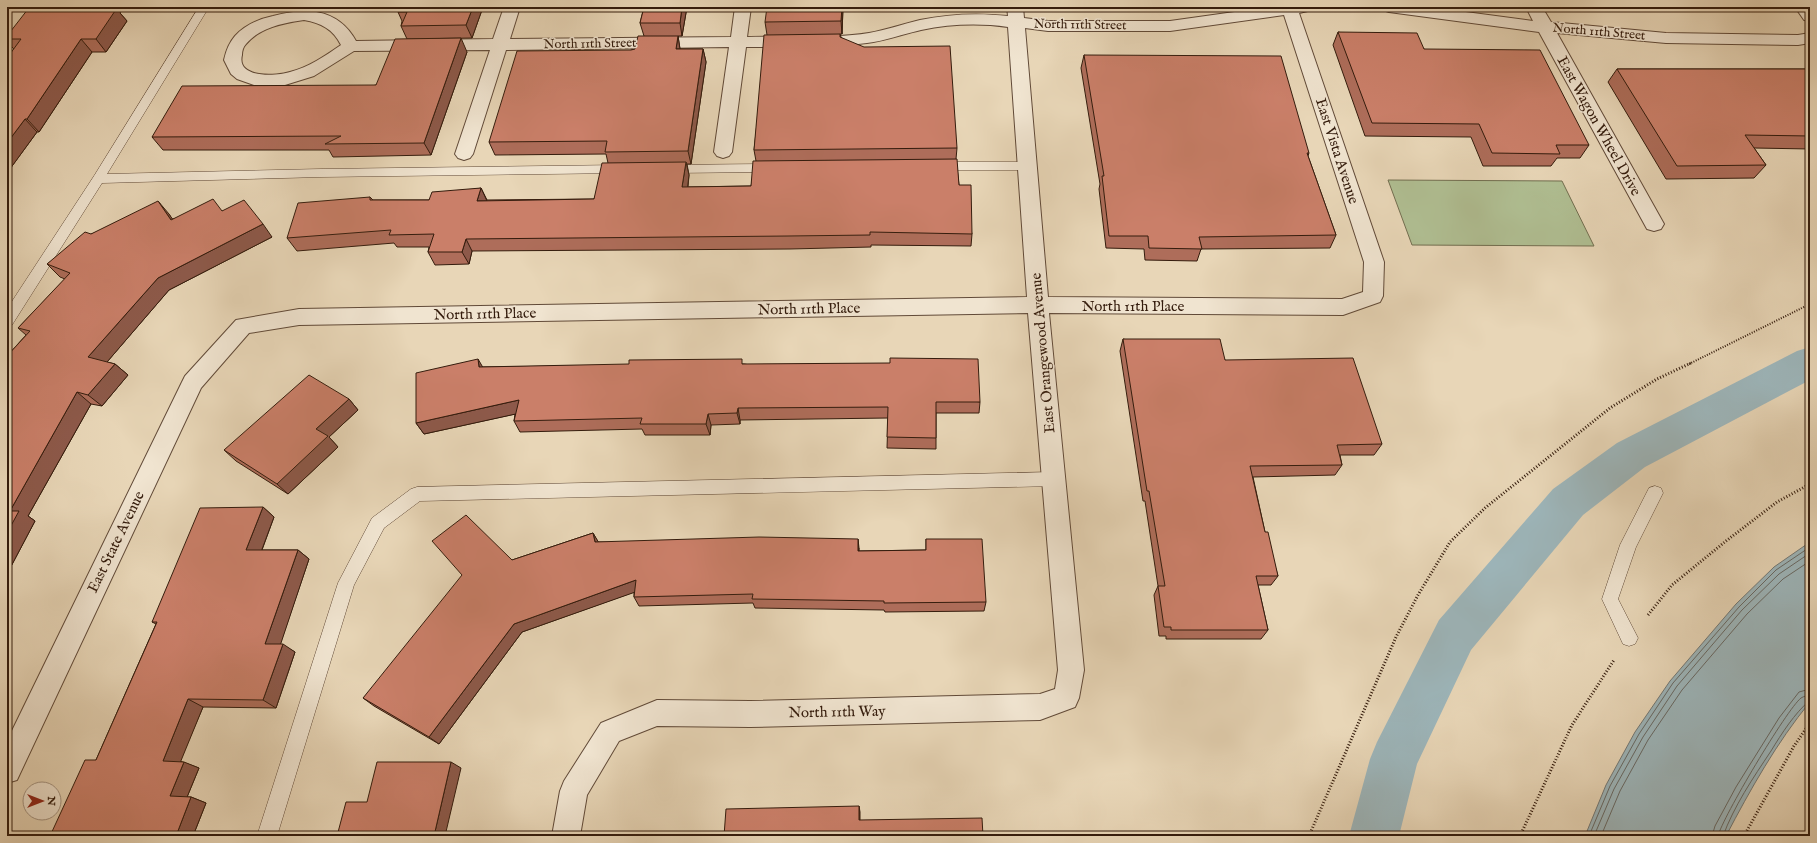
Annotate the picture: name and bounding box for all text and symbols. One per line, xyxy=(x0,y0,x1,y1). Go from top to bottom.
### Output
street label: North 11th Street xyxy=(1033,16,1127,34)
street label: North 11th Street xyxy=(1552,19,1647,45)
street label: North 11th Street xyxy=(543,35,637,53)
street label: East Wagon Wheel Drive xyxy=(1553,53,1645,199)
street label: East Vista Avenue xyxy=(1311,96,1363,207)
street label: East Orangewood Avenue xyxy=(1027,272,1059,434)
street label: North 11th Place xyxy=(1082,297,1184,316)
street label: North 11th Place xyxy=(757,299,861,319)
street label: North 11th Place xyxy=(433,304,537,324)
street label: East State Avenue xyxy=(83,488,149,596)
street label: North 11th Way xyxy=(788,702,886,722)
north arrow xyxy=(22,781,62,821)
text: N xyxy=(44,795,58,806)

